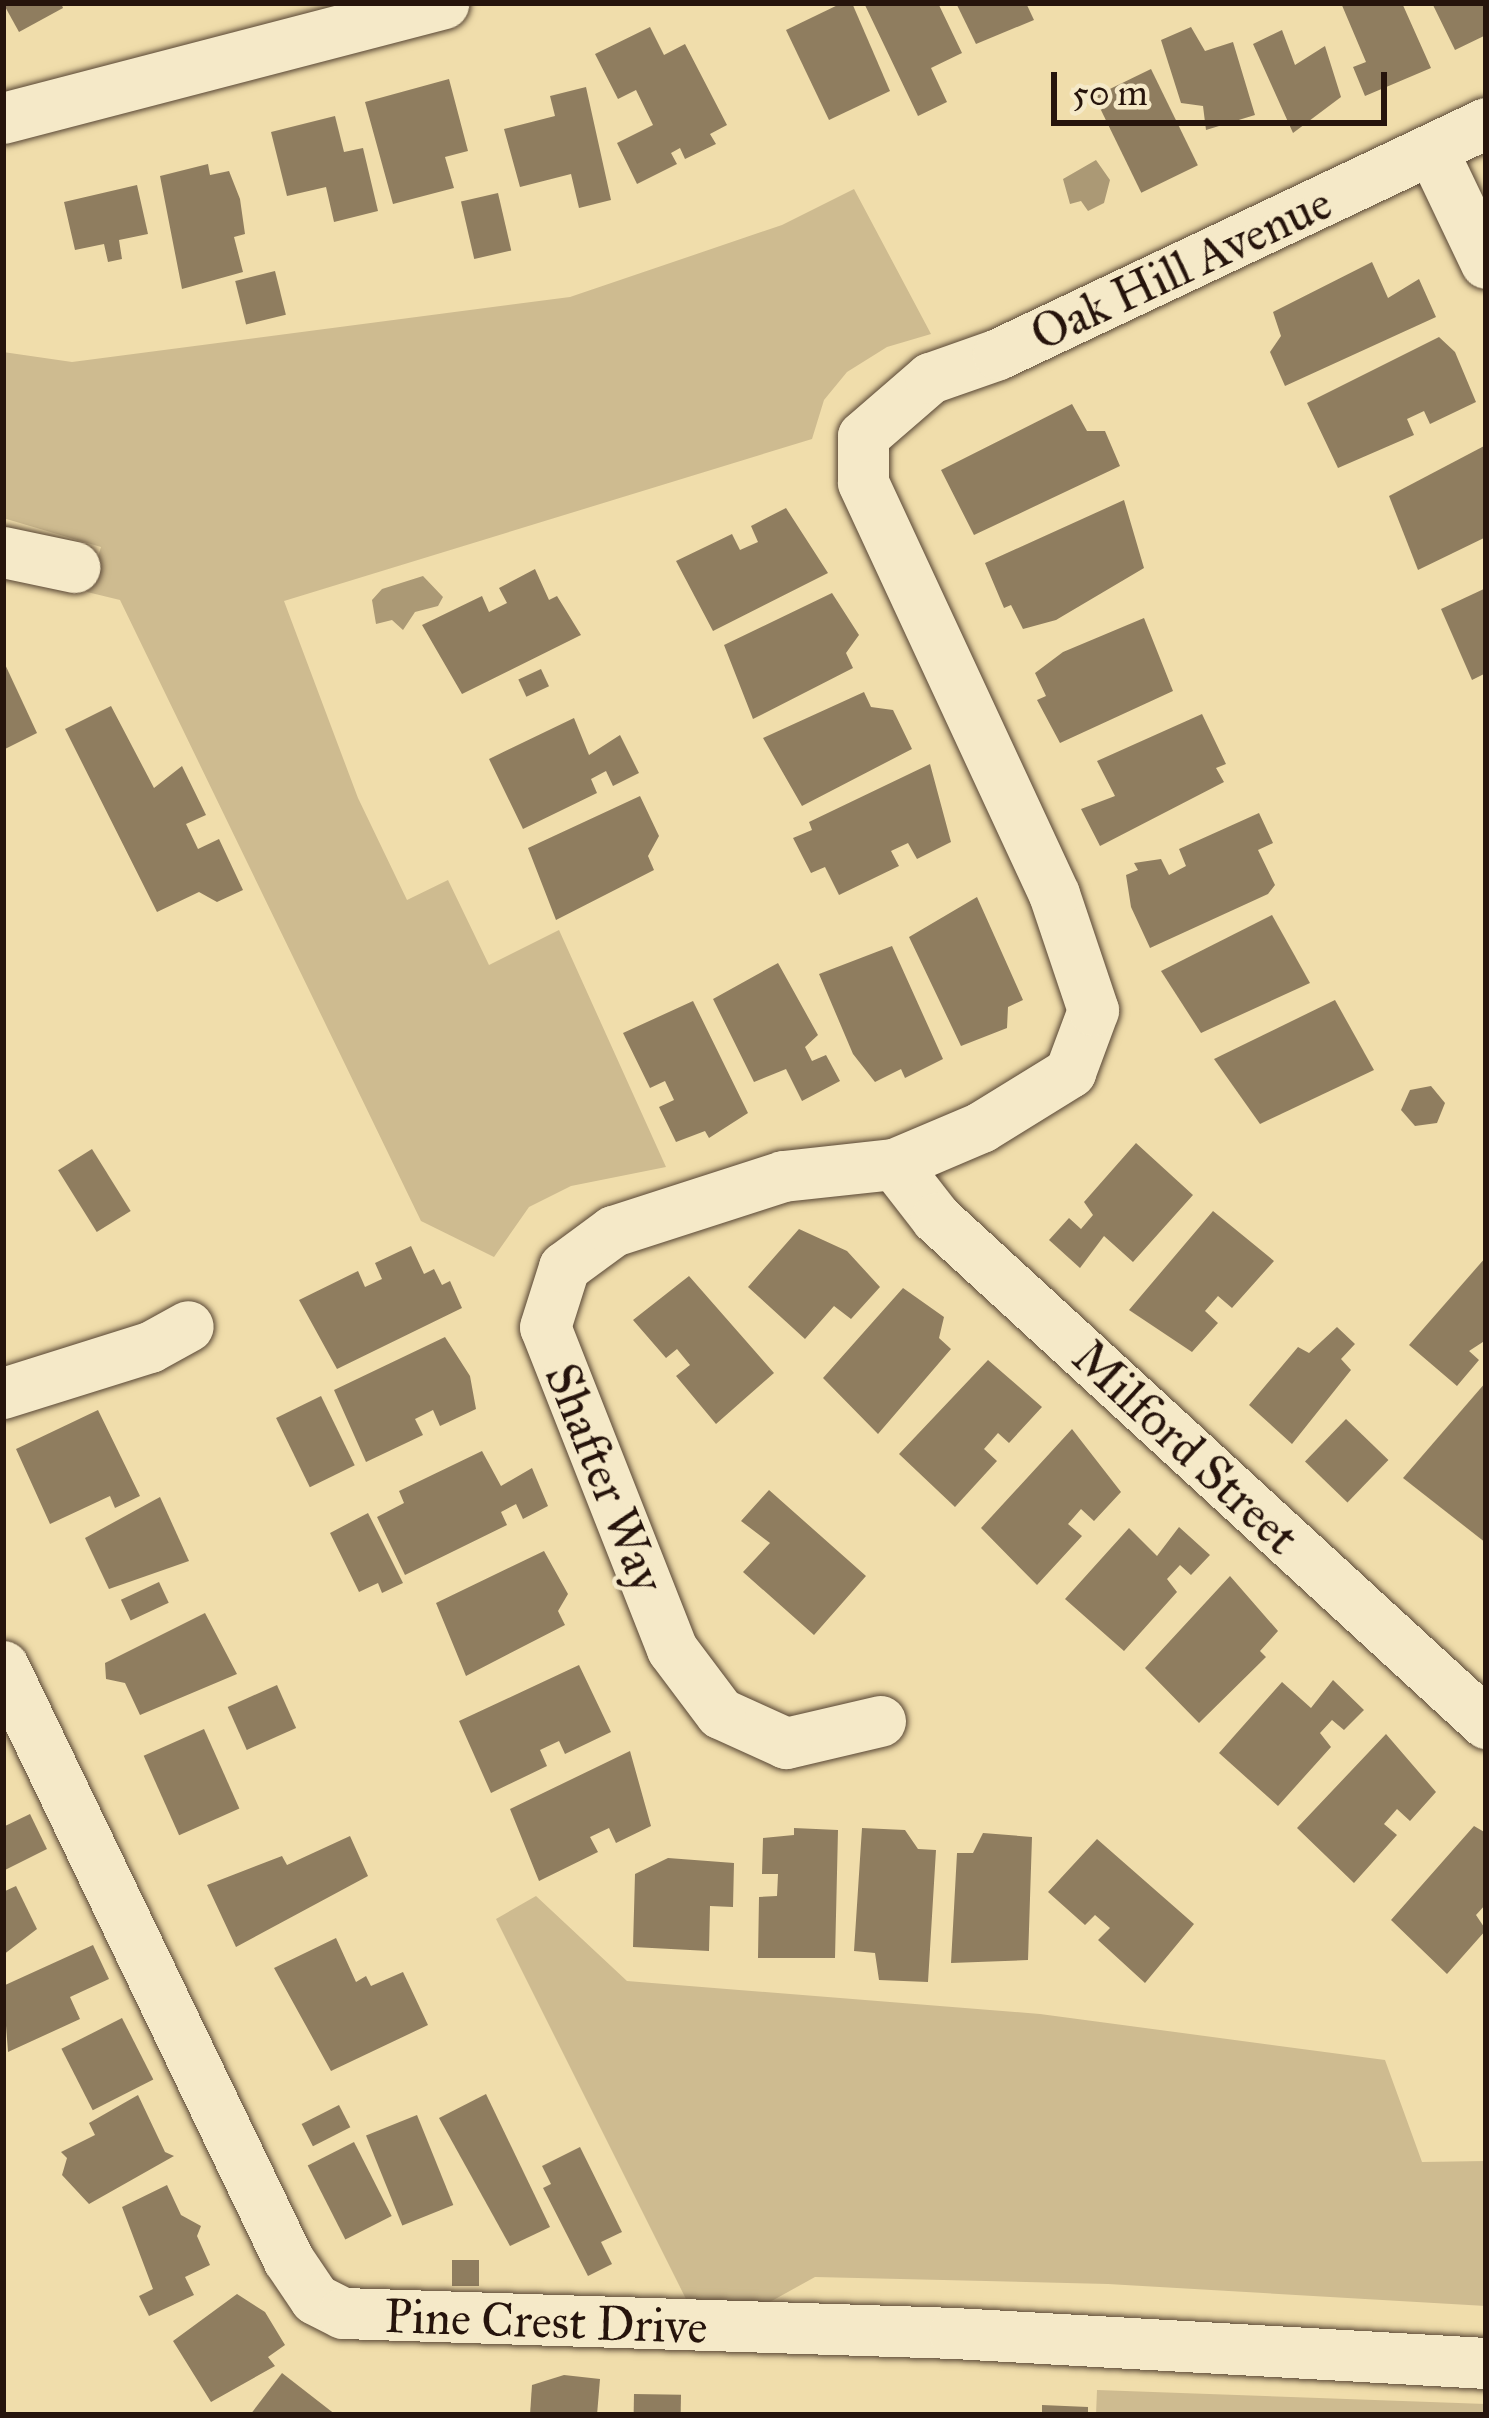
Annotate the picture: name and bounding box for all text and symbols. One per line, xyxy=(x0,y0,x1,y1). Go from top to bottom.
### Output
scale bar xyxy=(1057,48,1393,122)
text: 50 m xyxy=(1072,71,1148,115)
street label: Oak Hill Avenue xyxy=(1022,173,1340,363)
street label: Milford Street xyxy=(1061,1328,1311,1566)
street label: Shafter Way xyxy=(533,1355,677,1601)
street label: Pine Crest Drive xyxy=(384,2287,708,2355)

